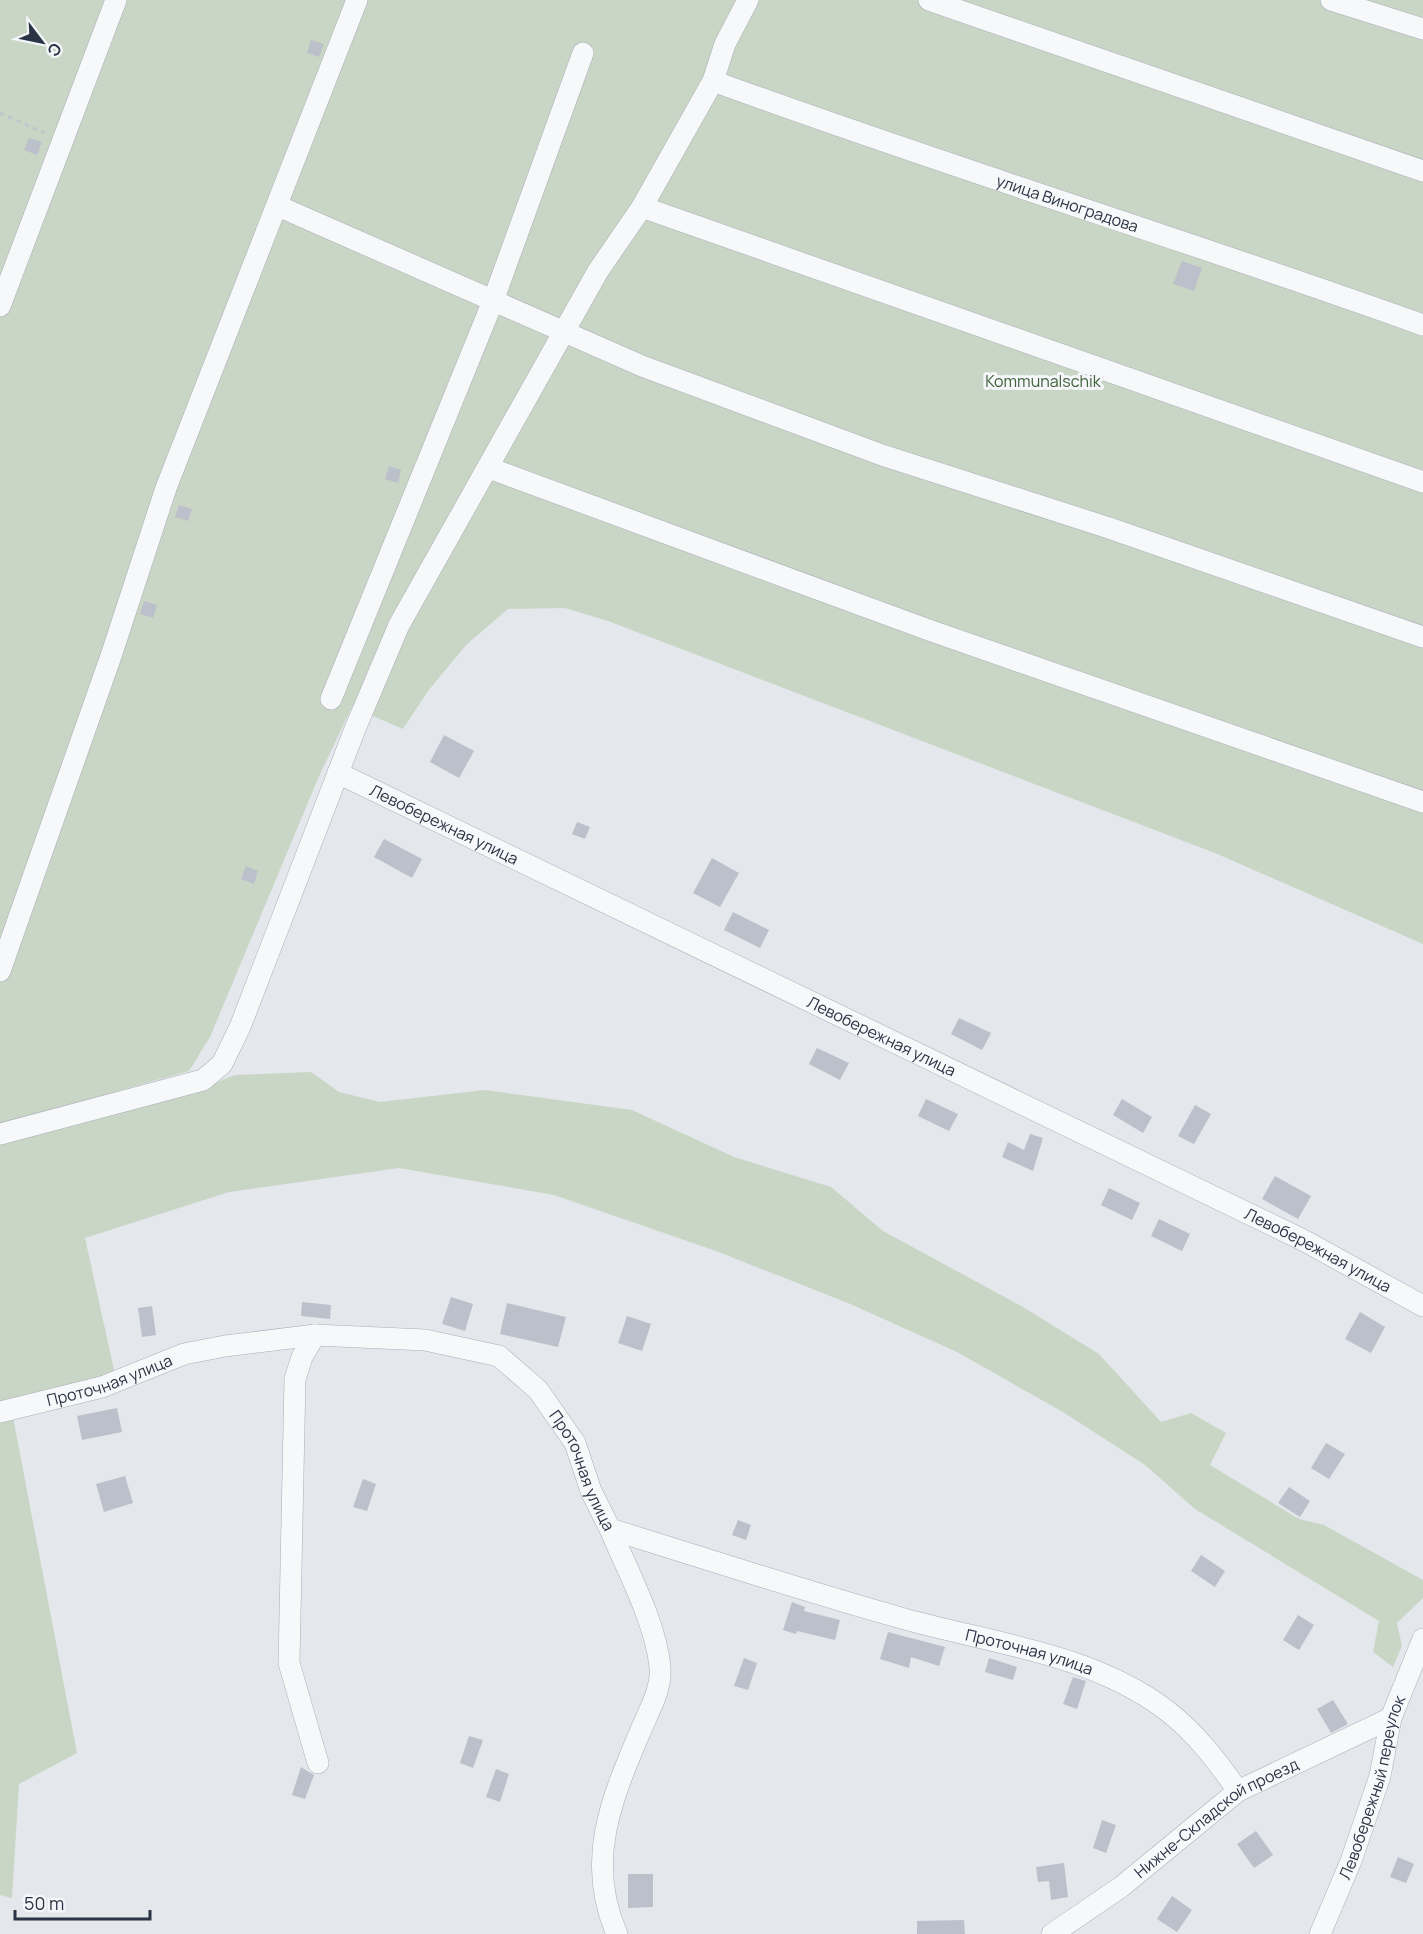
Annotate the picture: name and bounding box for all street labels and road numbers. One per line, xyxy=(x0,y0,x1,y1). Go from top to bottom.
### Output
street label: улица Виноградова xyxy=(993,169,1141,237)
street label: Левобережная улица xyxy=(366,779,522,870)
street label: Левобережная улица xyxy=(804,991,960,1081)
street label: Левобережная улица xyxy=(1241,1202,1395,1297)
street label: Проточная улица xyxy=(44,1349,175,1411)
street label: Проточная улица xyxy=(544,1406,620,1535)
street label: Проточная улица xyxy=(963,1623,1096,1680)
street label: Левобережный переулок xyxy=(1333,1691,1410,1883)
street label: Нижне-Складской проезд xyxy=(1130,1753,1302,1883)

